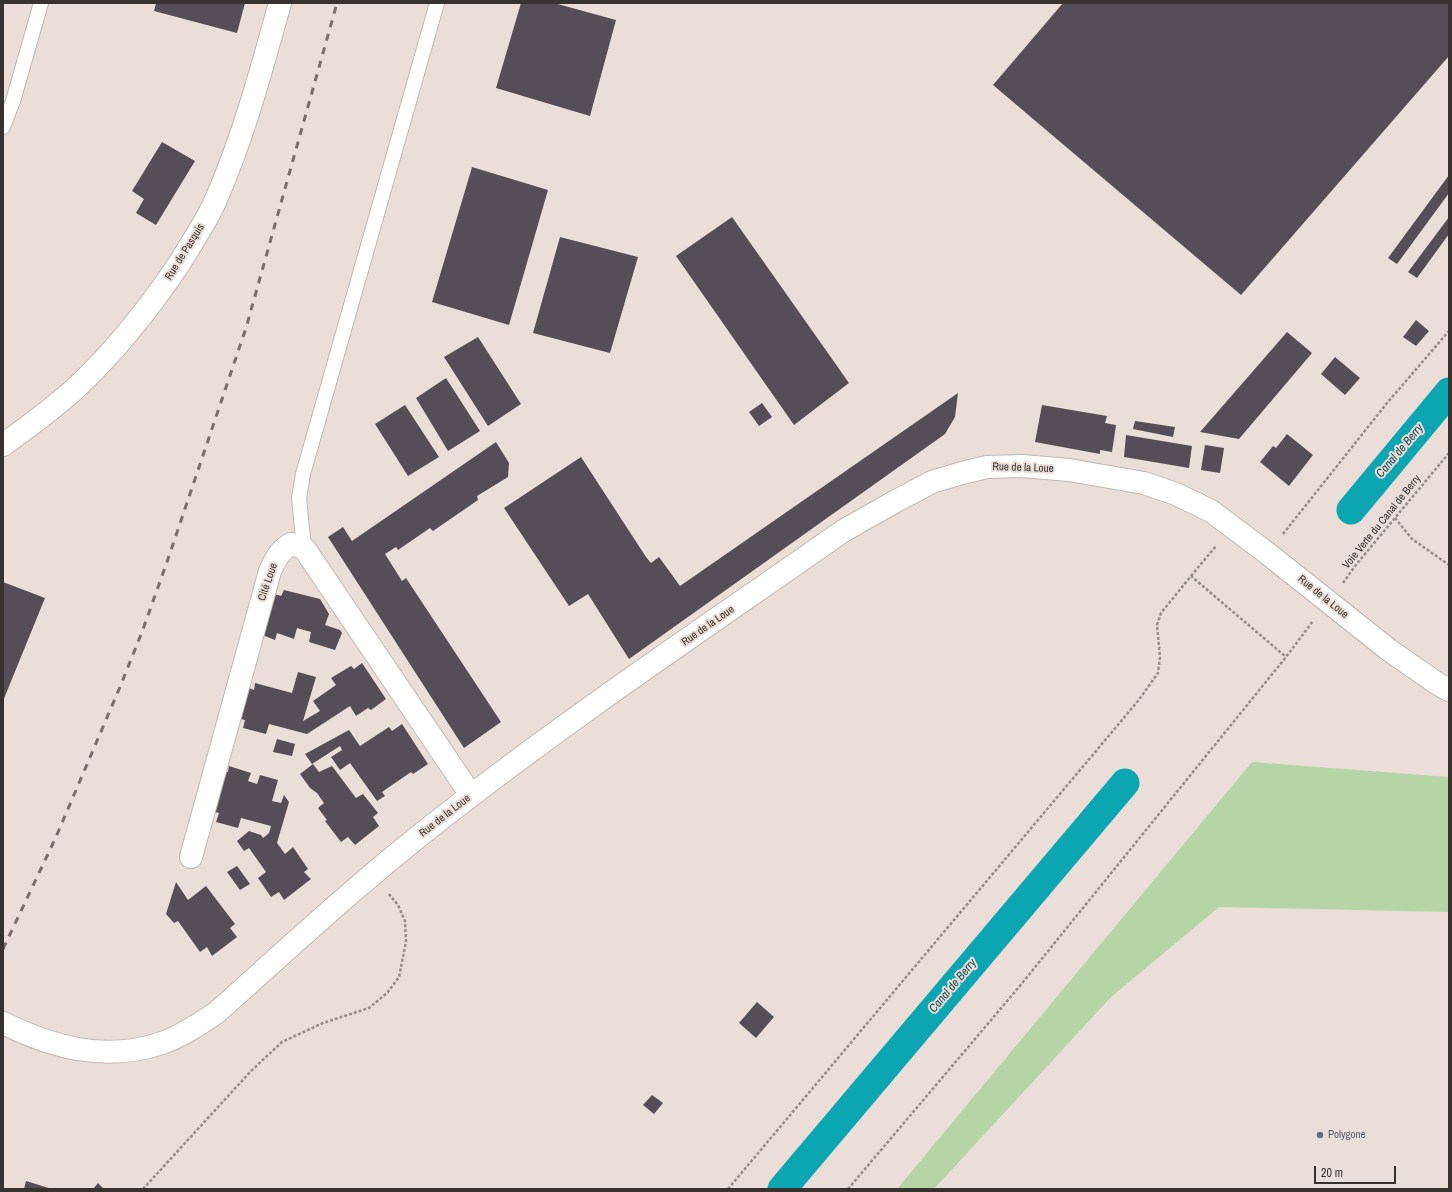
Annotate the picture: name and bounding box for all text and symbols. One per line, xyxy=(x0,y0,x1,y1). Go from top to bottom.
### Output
street label: Rue de Pasquis xyxy=(162,221,208,283)
water label: Canal de Berry xyxy=(1373,421,1427,481)
street label: Rue de la Loue xyxy=(992,460,1054,476)
street label: Voie Verte du Canal de Berry xyxy=(1340,472,1424,572)
street label: Cité Loue xyxy=(255,561,281,603)
street label: Rue de la Loue xyxy=(1295,573,1351,621)
street label: Rue de la Loue xyxy=(679,603,737,649)
street label: Rue de la Loue xyxy=(417,792,473,840)
water label: Canal de Berry xyxy=(926,956,980,1016)
place label: Polygone xyxy=(1328,1128,1366,1142)
marker: Polygone xyxy=(1315,1130,1325,1140)
scale bar xyxy=(1316,1158,1398,1184)
text: 20 m xyxy=(1321,1165,1343,1181)

